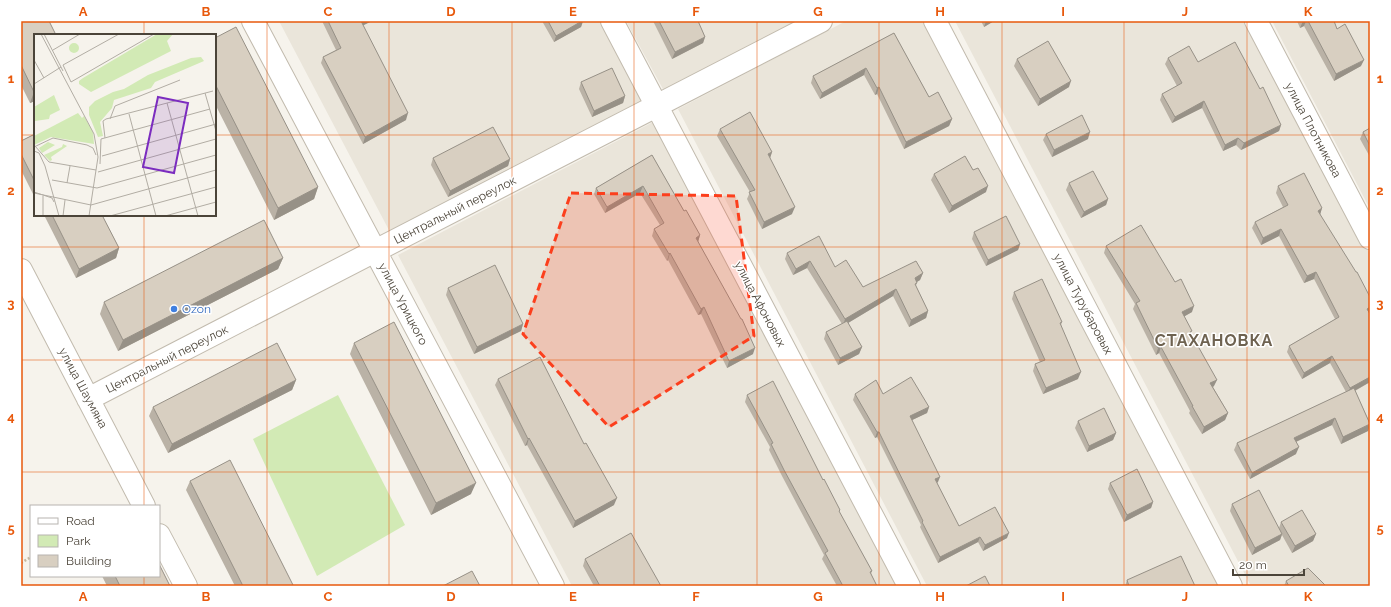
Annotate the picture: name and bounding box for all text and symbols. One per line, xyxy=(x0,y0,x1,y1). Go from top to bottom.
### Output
text: A xyxy=(79,4,88,19)
text: B xyxy=(202,4,211,19)
text: C xyxy=(324,4,333,19)
text: D xyxy=(446,4,456,19)
text: E xyxy=(569,4,577,19)
text: F xyxy=(692,4,700,19)
text: G xyxy=(813,4,823,19)
text: H xyxy=(935,4,945,19)
text: I xyxy=(1061,4,1065,19)
text: J xyxy=(1182,4,1188,19)
text: K xyxy=(1304,4,1313,19)
inset map xyxy=(34,34,216,216)
text: 1 xyxy=(8,71,15,86)
text: 1 xyxy=(1377,71,1384,86)
street label: улица Плотникова xyxy=(1282,80,1344,180)
street label: Центральный переулок xyxy=(392,173,518,247)
text: 2 xyxy=(7,183,15,198)
text: 2 xyxy=(1376,183,1384,198)
street label: улица Турубаровых xyxy=(1050,251,1116,357)
street label: улица Афоновых xyxy=(732,259,788,349)
street label: улица Урицкого xyxy=(375,261,431,347)
text: 3 xyxy=(7,296,15,311)
text: 3 xyxy=(1376,296,1384,311)
place label: Ozon xyxy=(182,302,211,316)
marker: Ozon xyxy=(169,304,179,314)
street label: Центральный переулок xyxy=(104,322,230,396)
district label: СТАХАНОВКА xyxy=(1155,331,1273,350)
street label: улица Шаумяна xyxy=(56,345,110,431)
text: 4 xyxy=(7,409,15,424)
text: 4 xyxy=(1376,409,1384,424)
legend xyxy=(30,505,160,577)
text: Road xyxy=(66,514,95,528)
text: 5 xyxy=(7,521,15,536)
text: 5 xyxy=(1376,521,1384,536)
text: Park xyxy=(66,534,91,548)
scale bar xyxy=(1233,551,1304,577)
text: Building xyxy=(66,554,112,568)
text: 20 m xyxy=(1239,558,1267,572)
text: A xyxy=(79,589,88,604)
text: B xyxy=(202,589,211,604)
text: C xyxy=(324,589,333,604)
text: D xyxy=(446,589,456,604)
text: E xyxy=(569,589,577,604)
text: F xyxy=(692,589,700,604)
text: G xyxy=(813,589,823,604)
text: H xyxy=(935,589,945,604)
text: I xyxy=(1061,589,1065,604)
text: J xyxy=(1182,589,1188,604)
text: K xyxy=(1304,589,1313,604)

